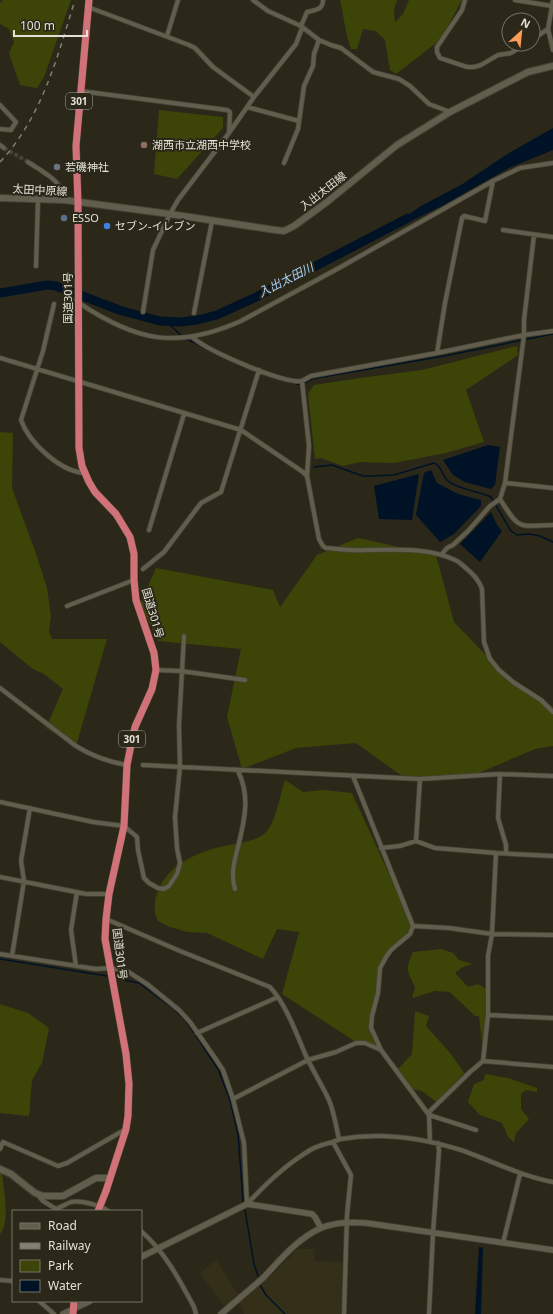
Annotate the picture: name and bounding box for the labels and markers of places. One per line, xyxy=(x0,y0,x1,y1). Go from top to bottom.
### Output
place label: 湖西市立湖西中学校 xyxy=(152,137,251,152)
marker: 湖西市立湖西中学校 xyxy=(139,140,149,150)
place label: 若磯神社 xyxy=(65,159,109,174)
marker: 若磯神社 xyxy=(52,162,62,172)
place label: ESSO xyxy=(72,210,99,225)
marker: ESSO xyxy=(59,213,69,223)
place label: セブン-イレブン xyxy=(115,218,196,233)
marker: セブン-イレブン xyxy=(102,221,112,231)

